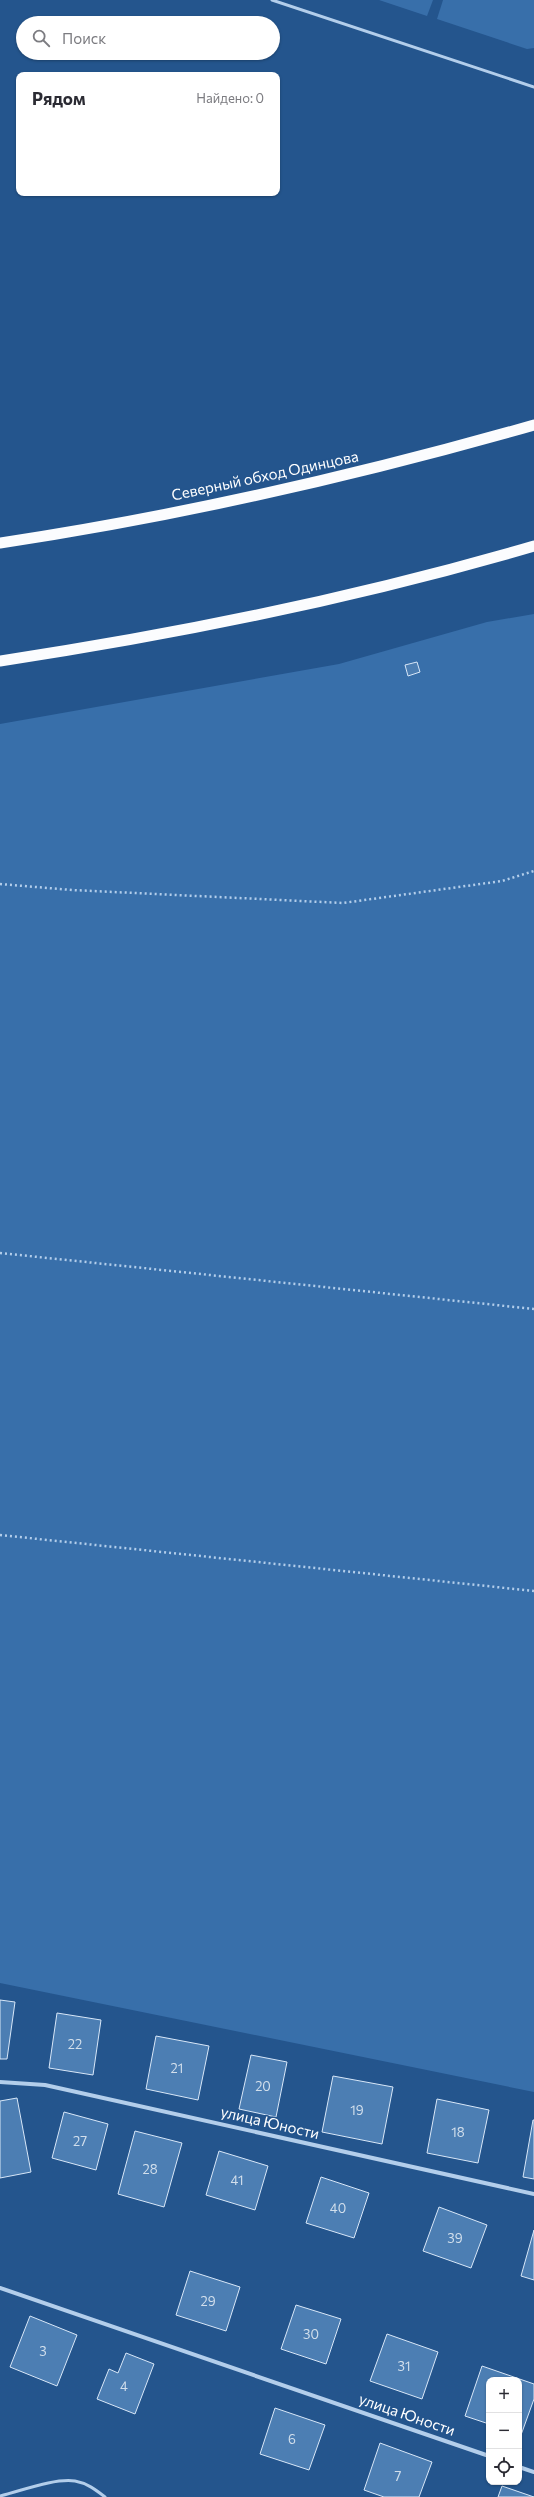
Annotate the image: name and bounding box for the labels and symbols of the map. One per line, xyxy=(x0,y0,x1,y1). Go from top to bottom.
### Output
street label: Северный обход Одинцова xyxy=(170,446,360,504)
house number: 22 xyxy=(68,2036,82,2052)
house number: 21 xyxy=(171,2060,183,2076)
house number: 20 xyxy=(255,2078,271,2094)
street label: улица Юности xyxy=(219,2102,321,2142)
house number: 19 xyxy=(350,2102,364,2118)
house number: 18 xyxy=(451,2124,465,2140)
house number: 27 xyxy=(73,2133,87,2149)
house number: 28 xyxy=(142,2161,158,2177)
house number: 41 xyxy=(231,2172,243,2188)
house number: 40 xyxy=(330,2200,346,2216)
house number: 39 xyxy=(447,2230,463,2246)
house number: 29 xyxy=(200,2293,216,2309)
house number: 30 xyxy=(303,2326,319,2342)
house number: 3 xyxy=(39,2343,47,2359)
house number: 31 xyxy=(398,2358,410,2374)
house number: 4 xyxy=(120,2378,128,2394)
street label: улица Юности xyxy=(357,2389,458,2439)
house number: 6 xyxy=(288,2431,296,2447)
house number: 7 xyxy=(395,2468,402,2484)

